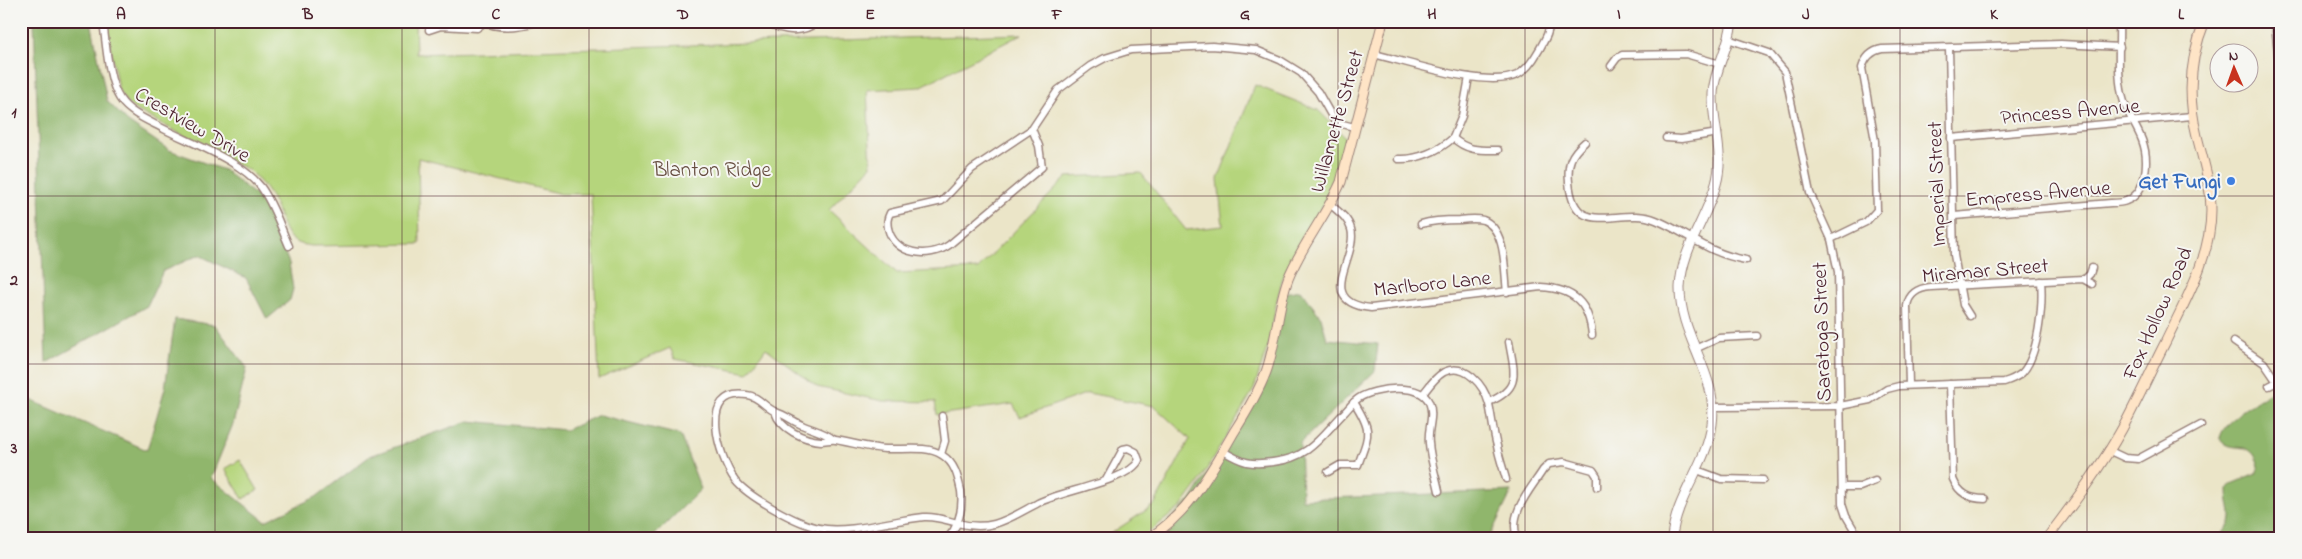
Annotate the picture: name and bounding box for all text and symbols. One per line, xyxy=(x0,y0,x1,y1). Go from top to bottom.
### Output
text: A xyxy=(116,3,126,27)
text: B xyxy=(302,3,314,27)
text: C xyxy=(492,3,501,27)
text: D xyxy=(676,3,689,27)
text: E xyxy=(865,3,875,27)
text: F xyxy=(1051,3,1063,27)
text: G xyxy=(1240,3,1250,27)
text: H xyxy=(1427,3,1437,27)
text: I xyxy=(1617,3,1621,27)
text: J xyxy=(1802,3,1810,27)
text: K xyxy=(1990,3,1999,27)
text: L xyxy=(2178,3,2185,27)
north arrow xyxy=(2210,42,2260,92)
text: N xyxy=(2229,46,2239,67)
street label: Willamette Street xyxy=(1303,47,1373,196)
street label: Crestview Drive xyxy=(128,80,256,171)
street label: Princess Avenue xyxy=(1999,92,2142,134)
text: 1 xyxy=(11,101,17,125)
street label: Imperial Street xyxy=(1921,121,1955,247)
park label: Blanton Ridge xyxy=(652,156,771,188)
place label: Get Fungi xyxy=(2138,168,2221,200)
street label: Empress Avenue xyxy=(1964,174,2113,216)
marker: Get Fungi xyxy=(2225,175,2237,187)
street label: Fox Hollow Road xyxy=(2116,242,2202,386)
street label: Miramar Street xyxy=(1921,252,2050,292)
street label: Saratoga Street xyxy=(1806,262,1842,402)
street label: Marlboro Lane xyxy=(1372,264,1493,306)
text: 2 xyxy=(9,269,18,293)
text: 3 xyxy=(10,437,18,461)

